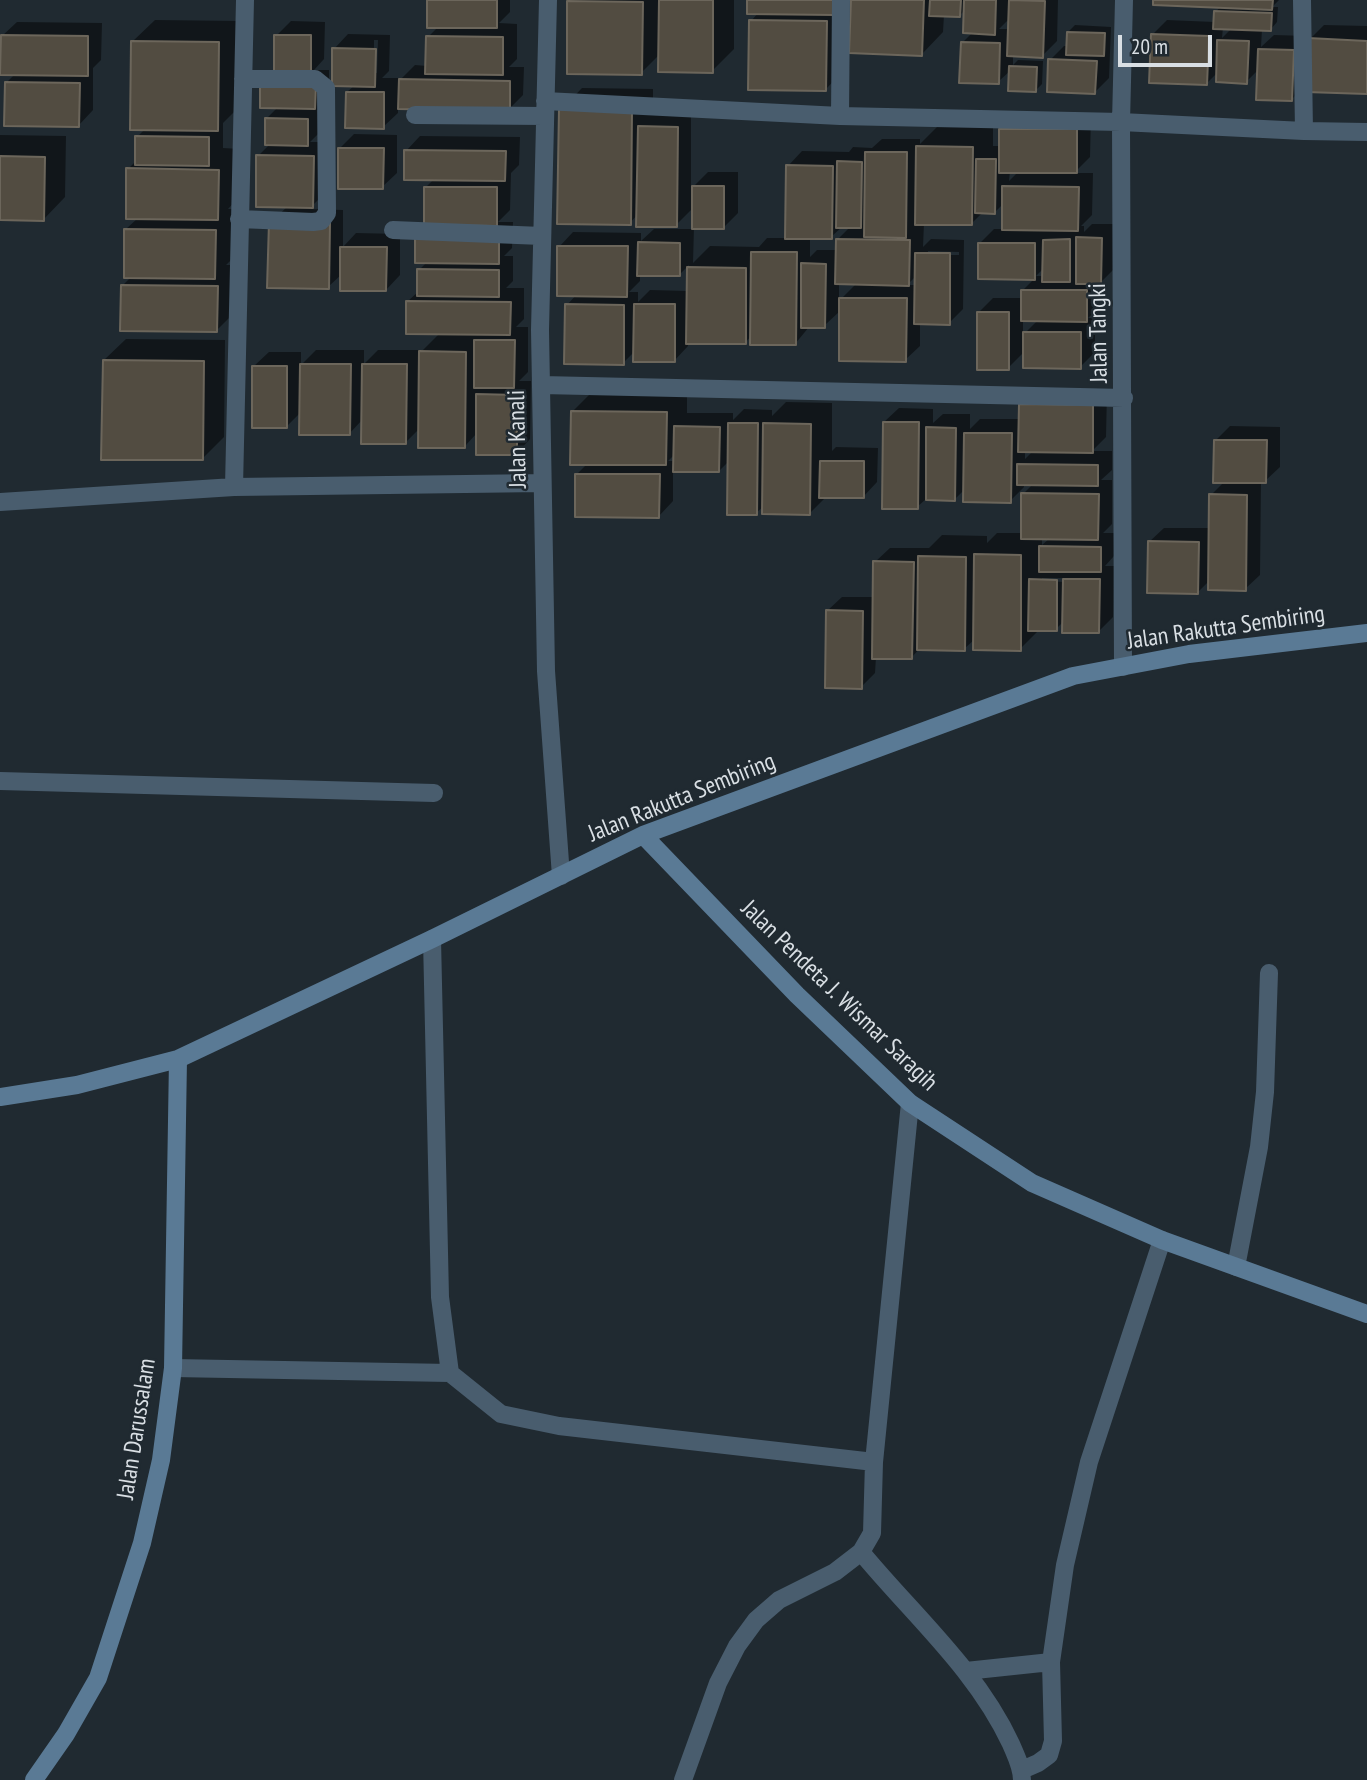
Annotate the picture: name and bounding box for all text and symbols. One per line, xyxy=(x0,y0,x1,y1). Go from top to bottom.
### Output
scale bar xyxy=(1122,21,1216,65)
text: 20 m xyxy=(1131,33,1168,60)
street label: Jalan Tangki xyxy=(1084,283,1114,383)
street label: Jalan Kanali xyxy=(503,390,533,488)
street label: Jalan Rakutta Sembiring xyxy=(1125,600,1327,656)
street label: Jalan Rakutta Sembiring xyxy=(584,747,780,849)
street label: Jalan Pendeta J. Wismar Saragih xyxy=(735,895,943,1097)
street label: Jalan Darussalam xyxy=(112,1357,162,1501)

